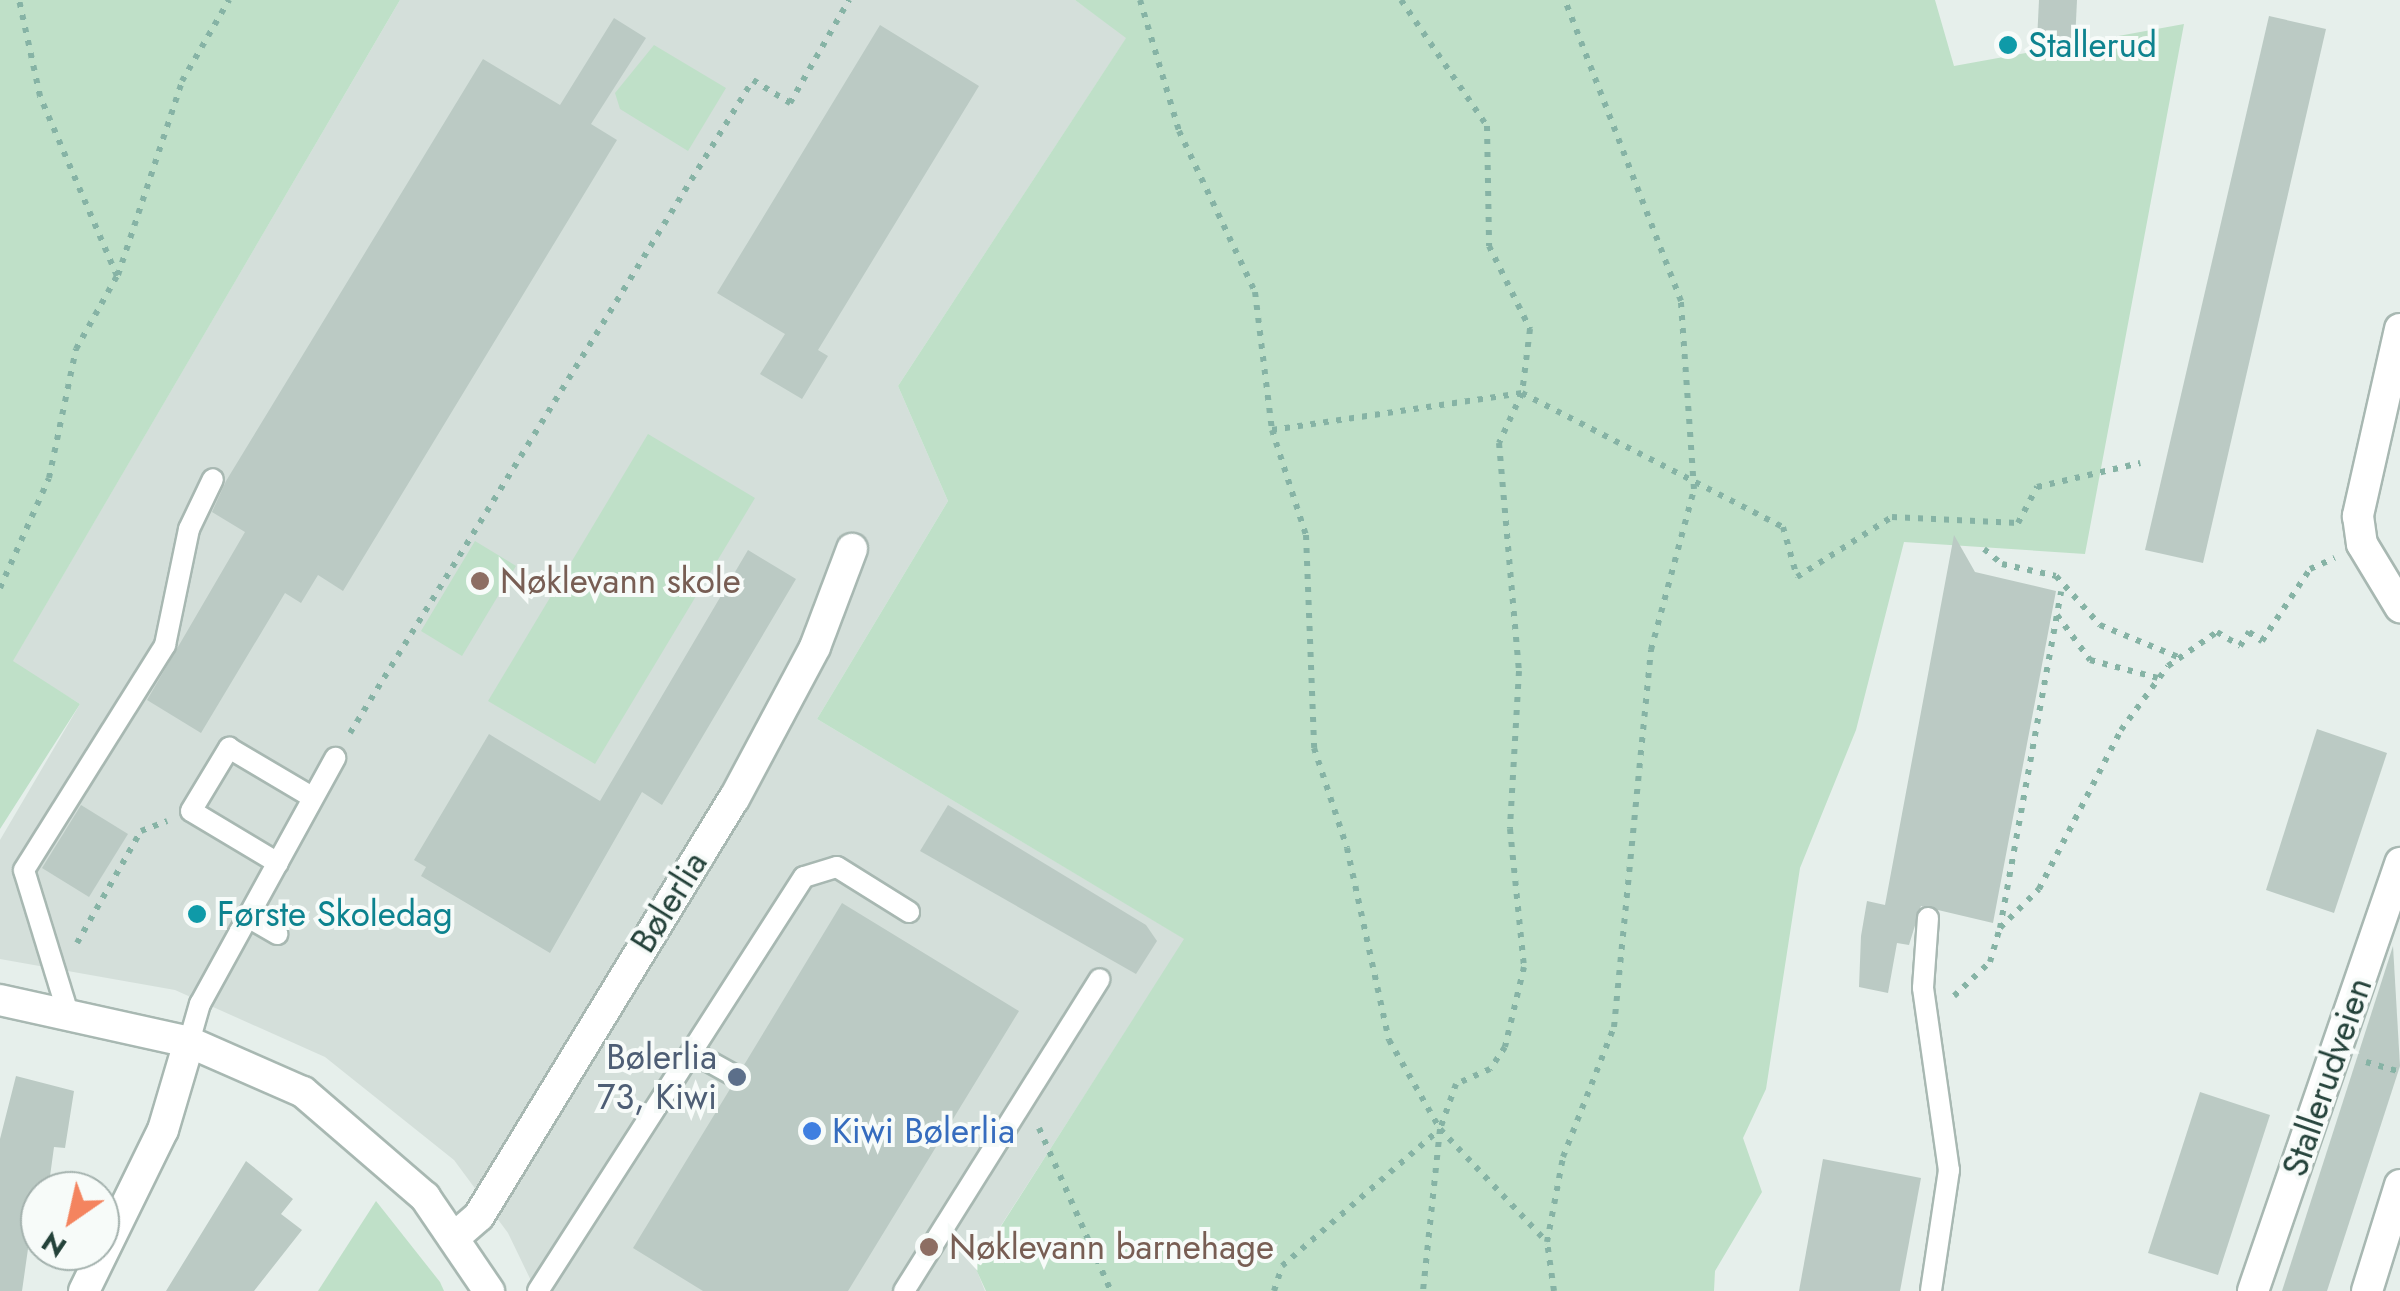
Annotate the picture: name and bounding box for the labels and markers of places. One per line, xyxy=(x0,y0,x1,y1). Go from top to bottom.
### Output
place label: Stallerud xyxy=(2028,24,2157,66)
marker: Stallerud xyxy=(1997,34,2019,56)
place label: Nøklevann skole xyxy=(500,560,741,602)
marker: Nøklevann skole xyxy=(469,570,491,592)
place label: Første Skoledag xyxy=(217,893,453,935)
marker: Første Skoledag xyxy=(186,903,208,925)
place label: Bølerlia 73, Kiwi xyxy=(597,1036,717,1118)
marker: Bølerlia 73, Kiwi xyxy=(726,1066,748,1088)
place label: Kiwi Bølerlia xyxy=(832,1110,1015,1152)
marker: Kiwi Bølerlia xyxy=(801,1120,823,1142)
place label: Nøklevann barnehage xyxy=(949,1226,1274,1268)
marker: Nøklevann barnehage xyxy=(918,1236,940,1258)

